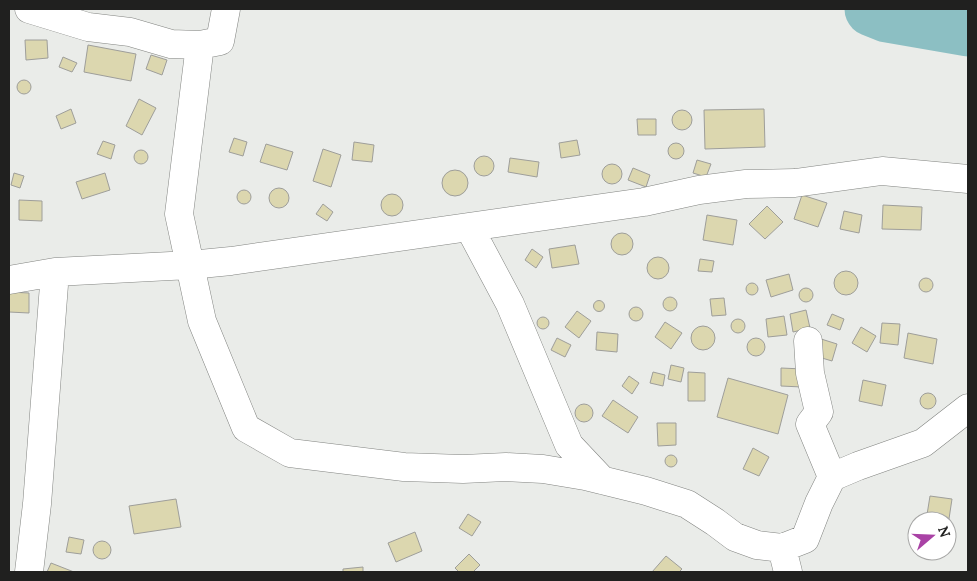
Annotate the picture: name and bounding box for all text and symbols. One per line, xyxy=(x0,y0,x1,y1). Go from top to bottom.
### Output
north arrow xyxy=(907,511,957,561)
text: N xyxy=(934,524,955,540)

